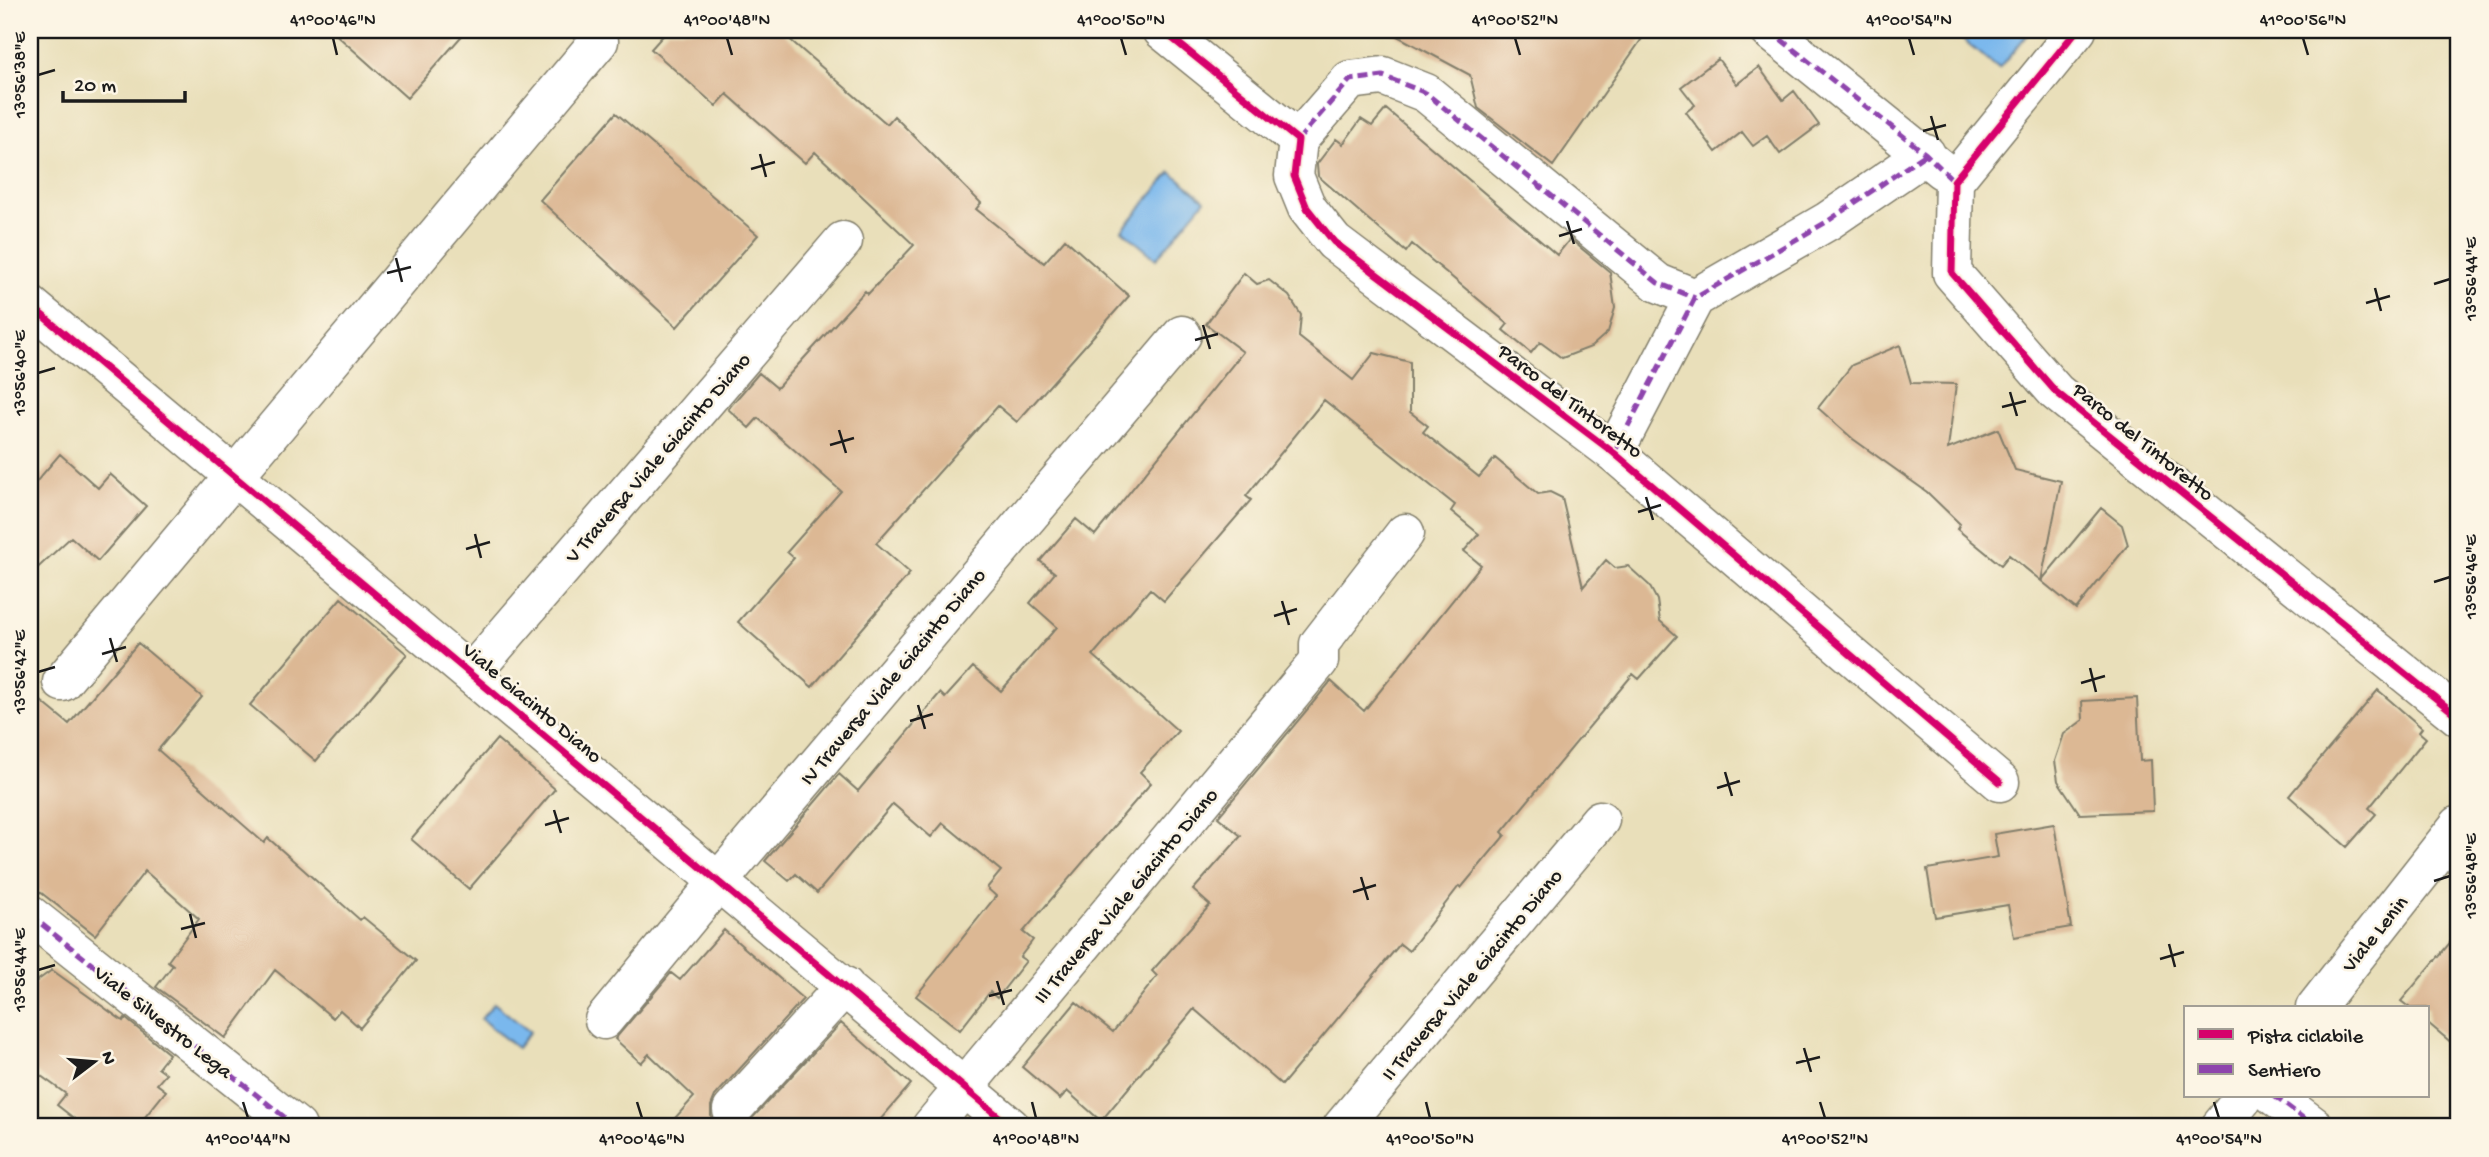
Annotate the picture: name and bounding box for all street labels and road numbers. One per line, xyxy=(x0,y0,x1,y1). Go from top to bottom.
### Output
street label: Parco del Tintoretto xyxy=(1491,340,1646,465)
street label: V Traversa Viale Giacinto Diano xyxy=(561,349,758,570)
street label: Parco del Tintoretto xyxy=(2065,378,2218,509)
street label: IV Traversa Viale Giacinto Diano xyxy=(797,565,993,792)
street label: Viale Giacinto Diano xyxy=(455,638,606,770)
street label: III Traversa Viale Giacinto Diano xyxy=(1030,784,1225,1010)
street label: II Traversa Viale Giacinto Diano xyxy=(1378,865,1570,1087)
street label: Viale Lenin xyxy=(2338,892,2415,979)
street label: Viale Silvestro Lega xyxy=(87,961,237,1086)

